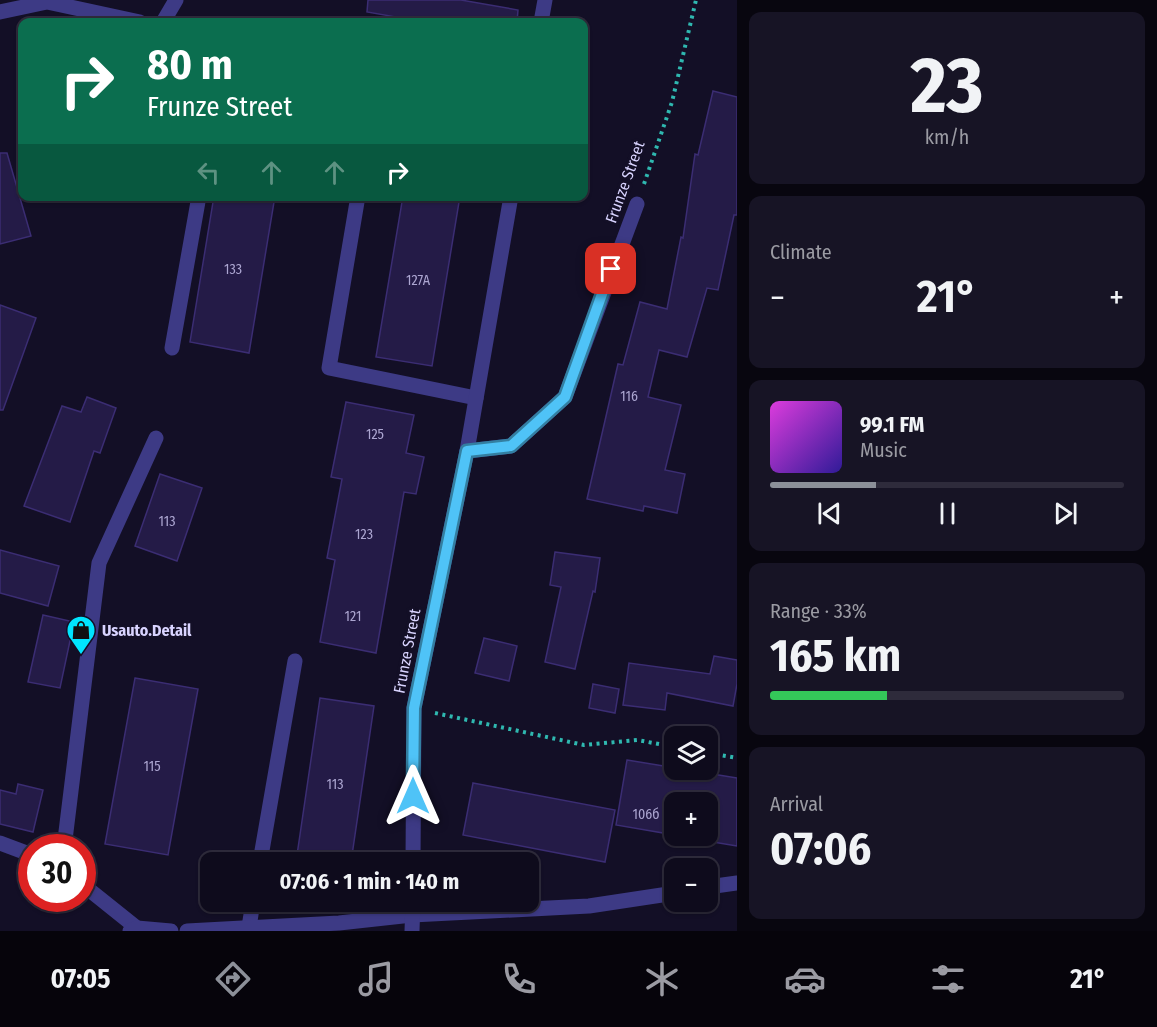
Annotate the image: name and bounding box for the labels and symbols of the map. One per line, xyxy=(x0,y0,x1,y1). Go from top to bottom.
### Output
street label: Frunze Street xyxy=(601,138,649,226)
pin xyxy=(585,243,636,294)
house number: 133 xyxy=(224,261,242,278)
house number: 127А xyxy=(406,272,431,289)
house number: 116 xyxy=(620,388,638,405)
house number: 125 xyxy=(366,426,384,443)
house number: 113 xyxy=(158,513,176,530)
house number: 123 xyxy=(355,526,373,543)
street label: Frunze Street xyxy=(389,606,425,695)
house number: 121 xyxy=(345,608,361,625)
shop icon: Usauto.Detail xyxy=(65,614,97,656)
place label: Usauto.Detail xyxy=(102,621,192,640)
house number: 115 xyxy=(143,758,161,775)
position arrow xyxy=(381,764,445,828)
house number: 113 xyxy=(326,776,344,793)
house number: 106б xyxy=(633,806,659,823)
speed limit sign: 30 xyxy=(18,834,96,912)

